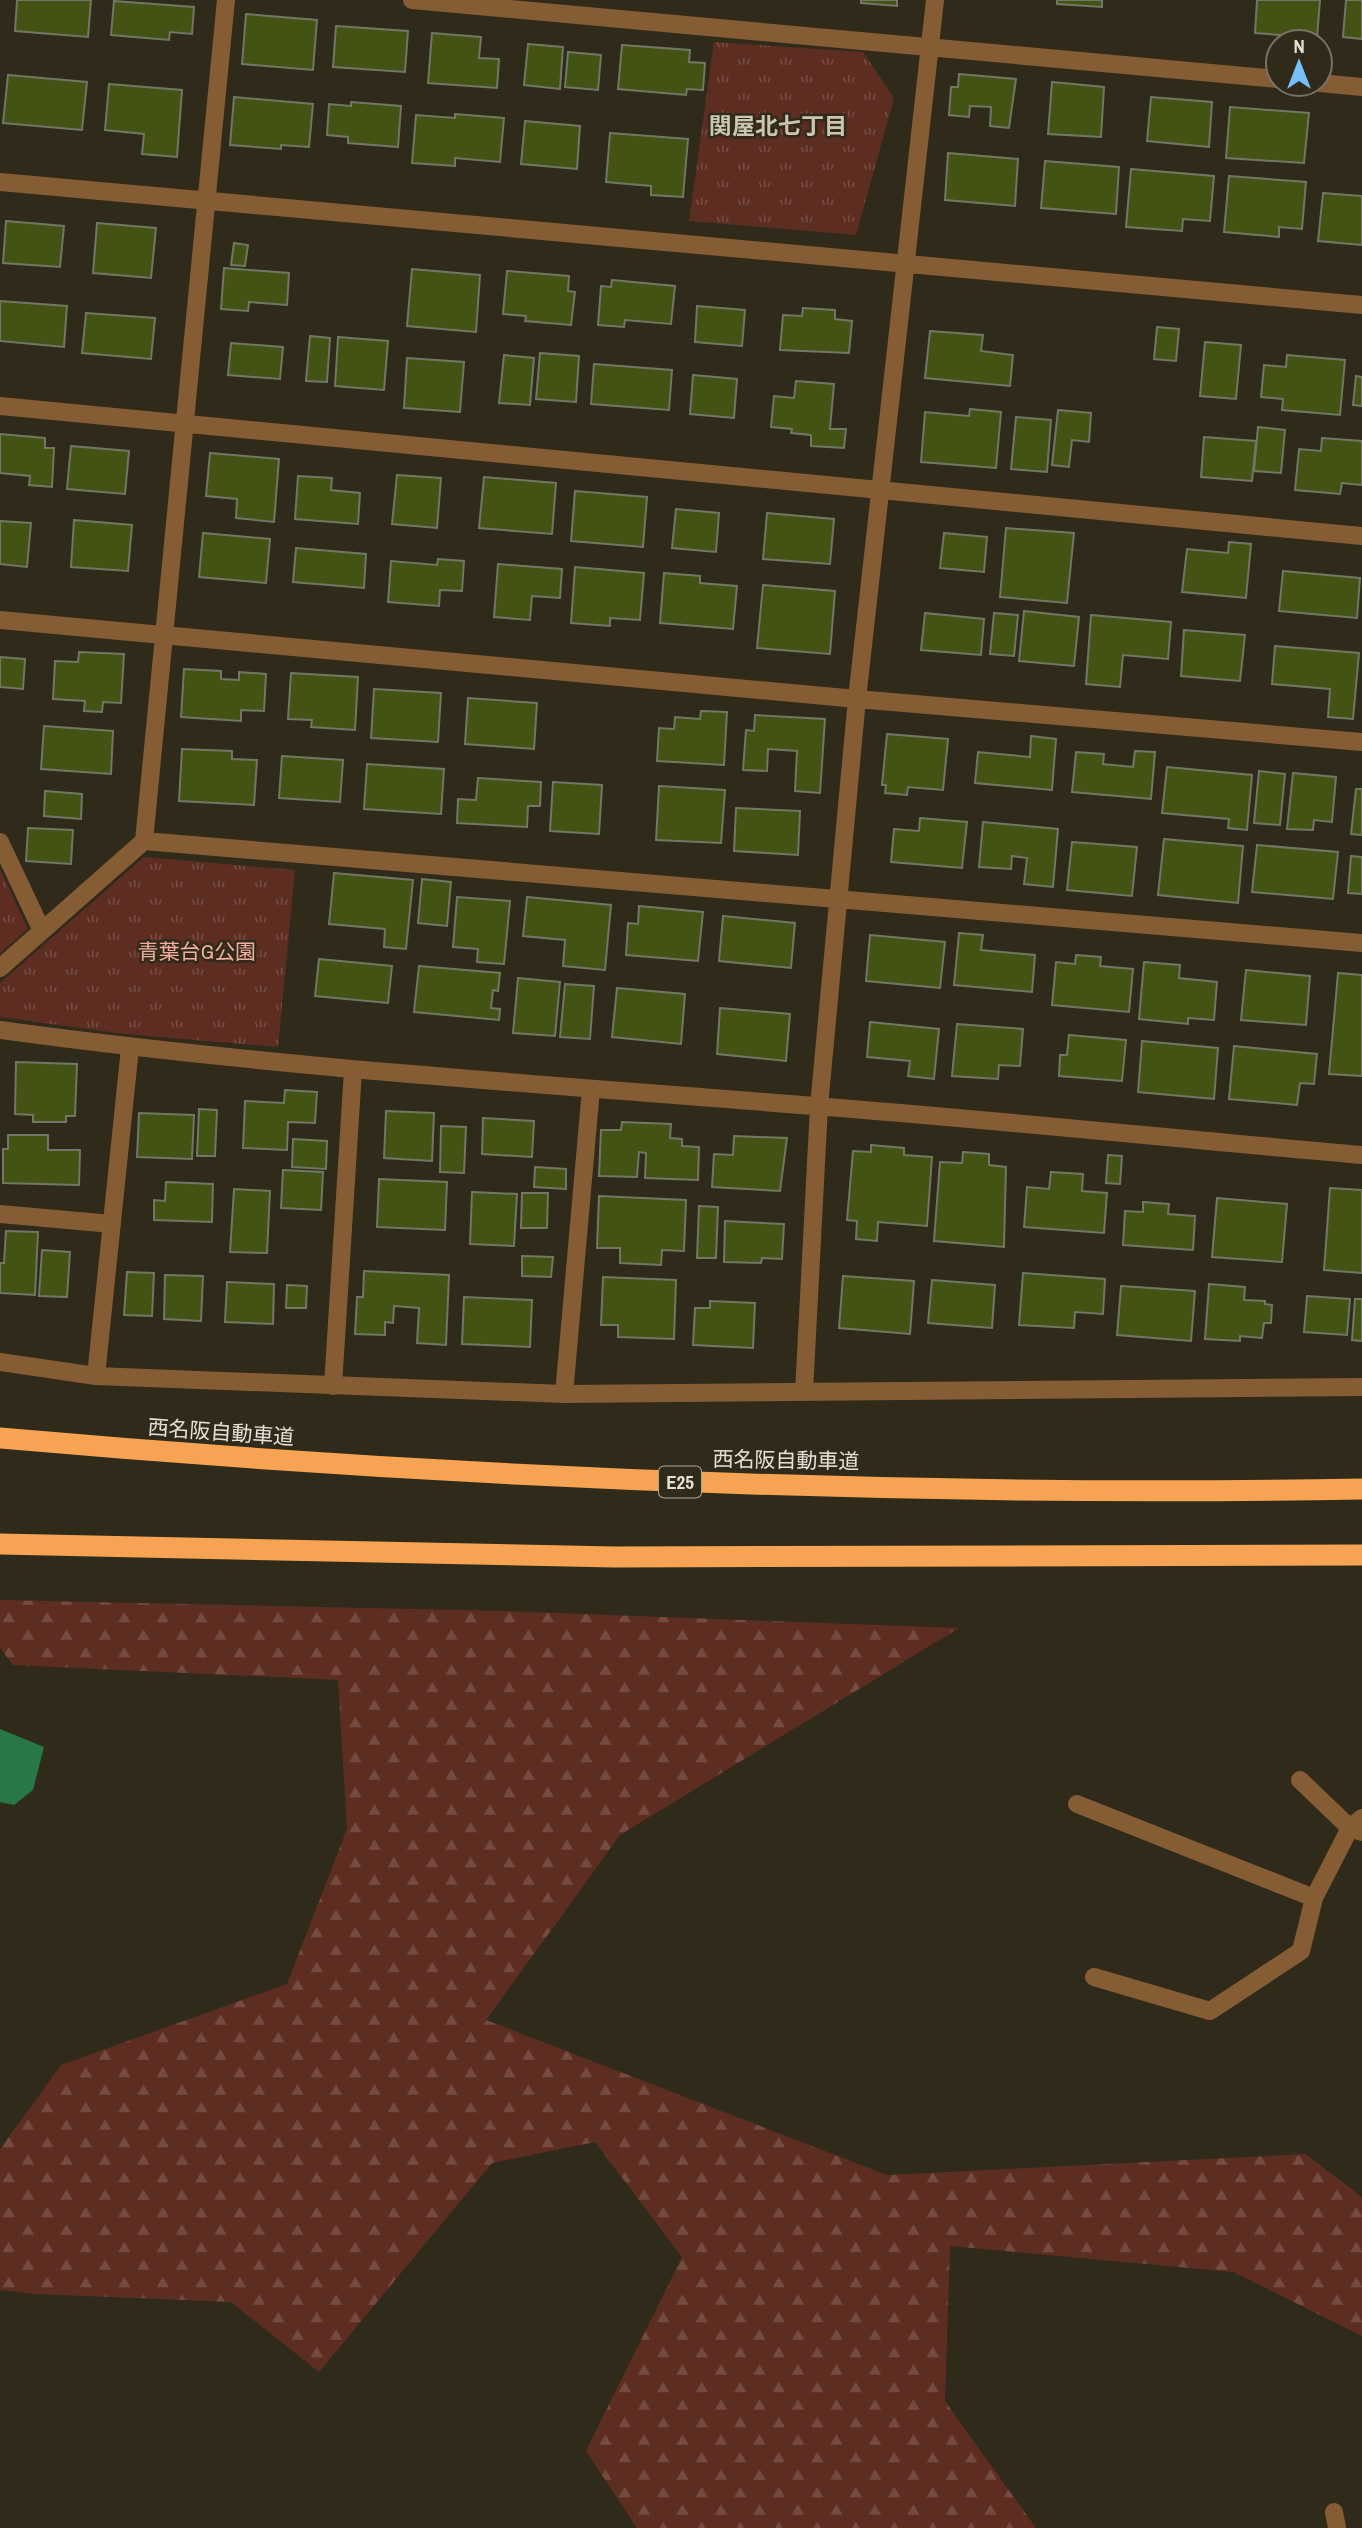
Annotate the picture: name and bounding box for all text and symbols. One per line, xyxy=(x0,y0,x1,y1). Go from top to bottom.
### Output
north arrow xyxy=(1264,28,1334,98)
text: N xyxy=(1293,33,1305,59)
district label: 関屋北七丁目 xyxy=(709,110,847,141)
park label: 青葉台G公園 xyxy=(138,937,256,966)
street label: 西名阪自動車道 xyxy=(147,1412,295,1452)
street label: 西名阪自動車道 xyxy=(712,1444,860,1476)
road number: E25 xyxy=(659,1466,701,1498)

